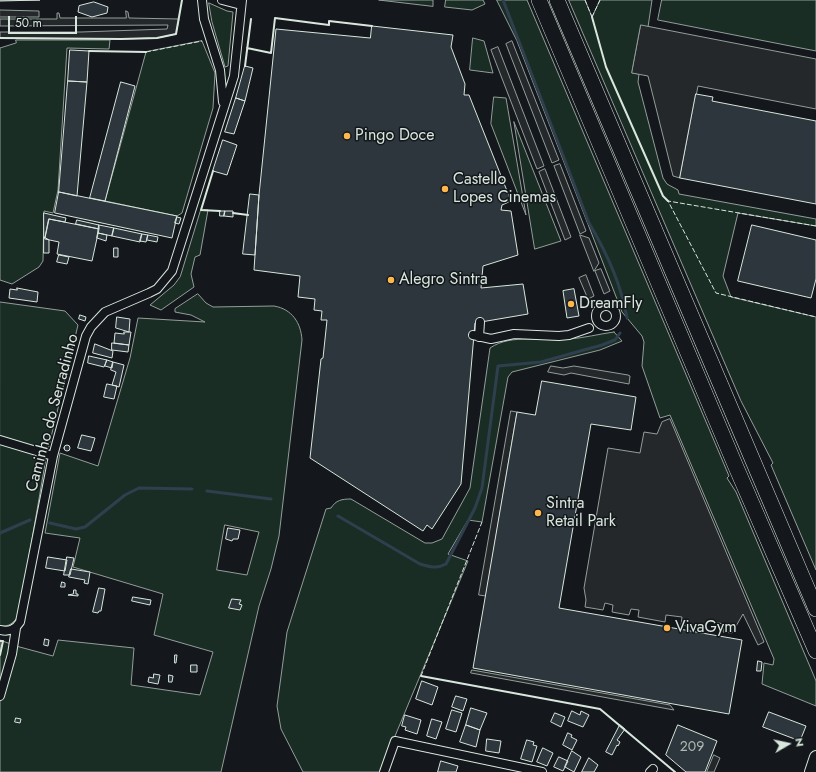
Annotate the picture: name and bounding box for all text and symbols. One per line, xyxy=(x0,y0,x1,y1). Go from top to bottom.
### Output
scale bar xyxy=(10,8,79,34)
text: 50 m xyxy=(15,14,42,32)
place label: Pingo Doce xyxy=(355,126,434,146)
marker: Pingo Doce xyxy=(342,131,352,141)
place label: Castello Lopes Cinemas xyxy=(453,170,556,208)
marker: Castello Lopes Cinemas xyxy=(440,184,450,194)
place label: Alegro Sintra xyxy=(399,270,488,290)
marker: Alegro Sintra xyxy=(386,275,396,285)
place label: DreamFly xyxy=(579,294,642,314)
marker: DreamFly xyxy=(566,299,576,309)
street label: Caminho do Serradinho xyxy=(23,332,83,494)
place label: Sintra Retail Park xyxy=(546,494,616,532)
marker: Sintra Retail Park xyxy=(533,508,543,518)
place label: VivaGym xyxy=(675,618,737,638)
marker: VivaGym xyxy=(662,623,672,633)
north arrow xyxy=(768,724,808,764)
text: N xyxy=(791,737,808,748)
house number: 209 xyxy=(680,740,704,756)

